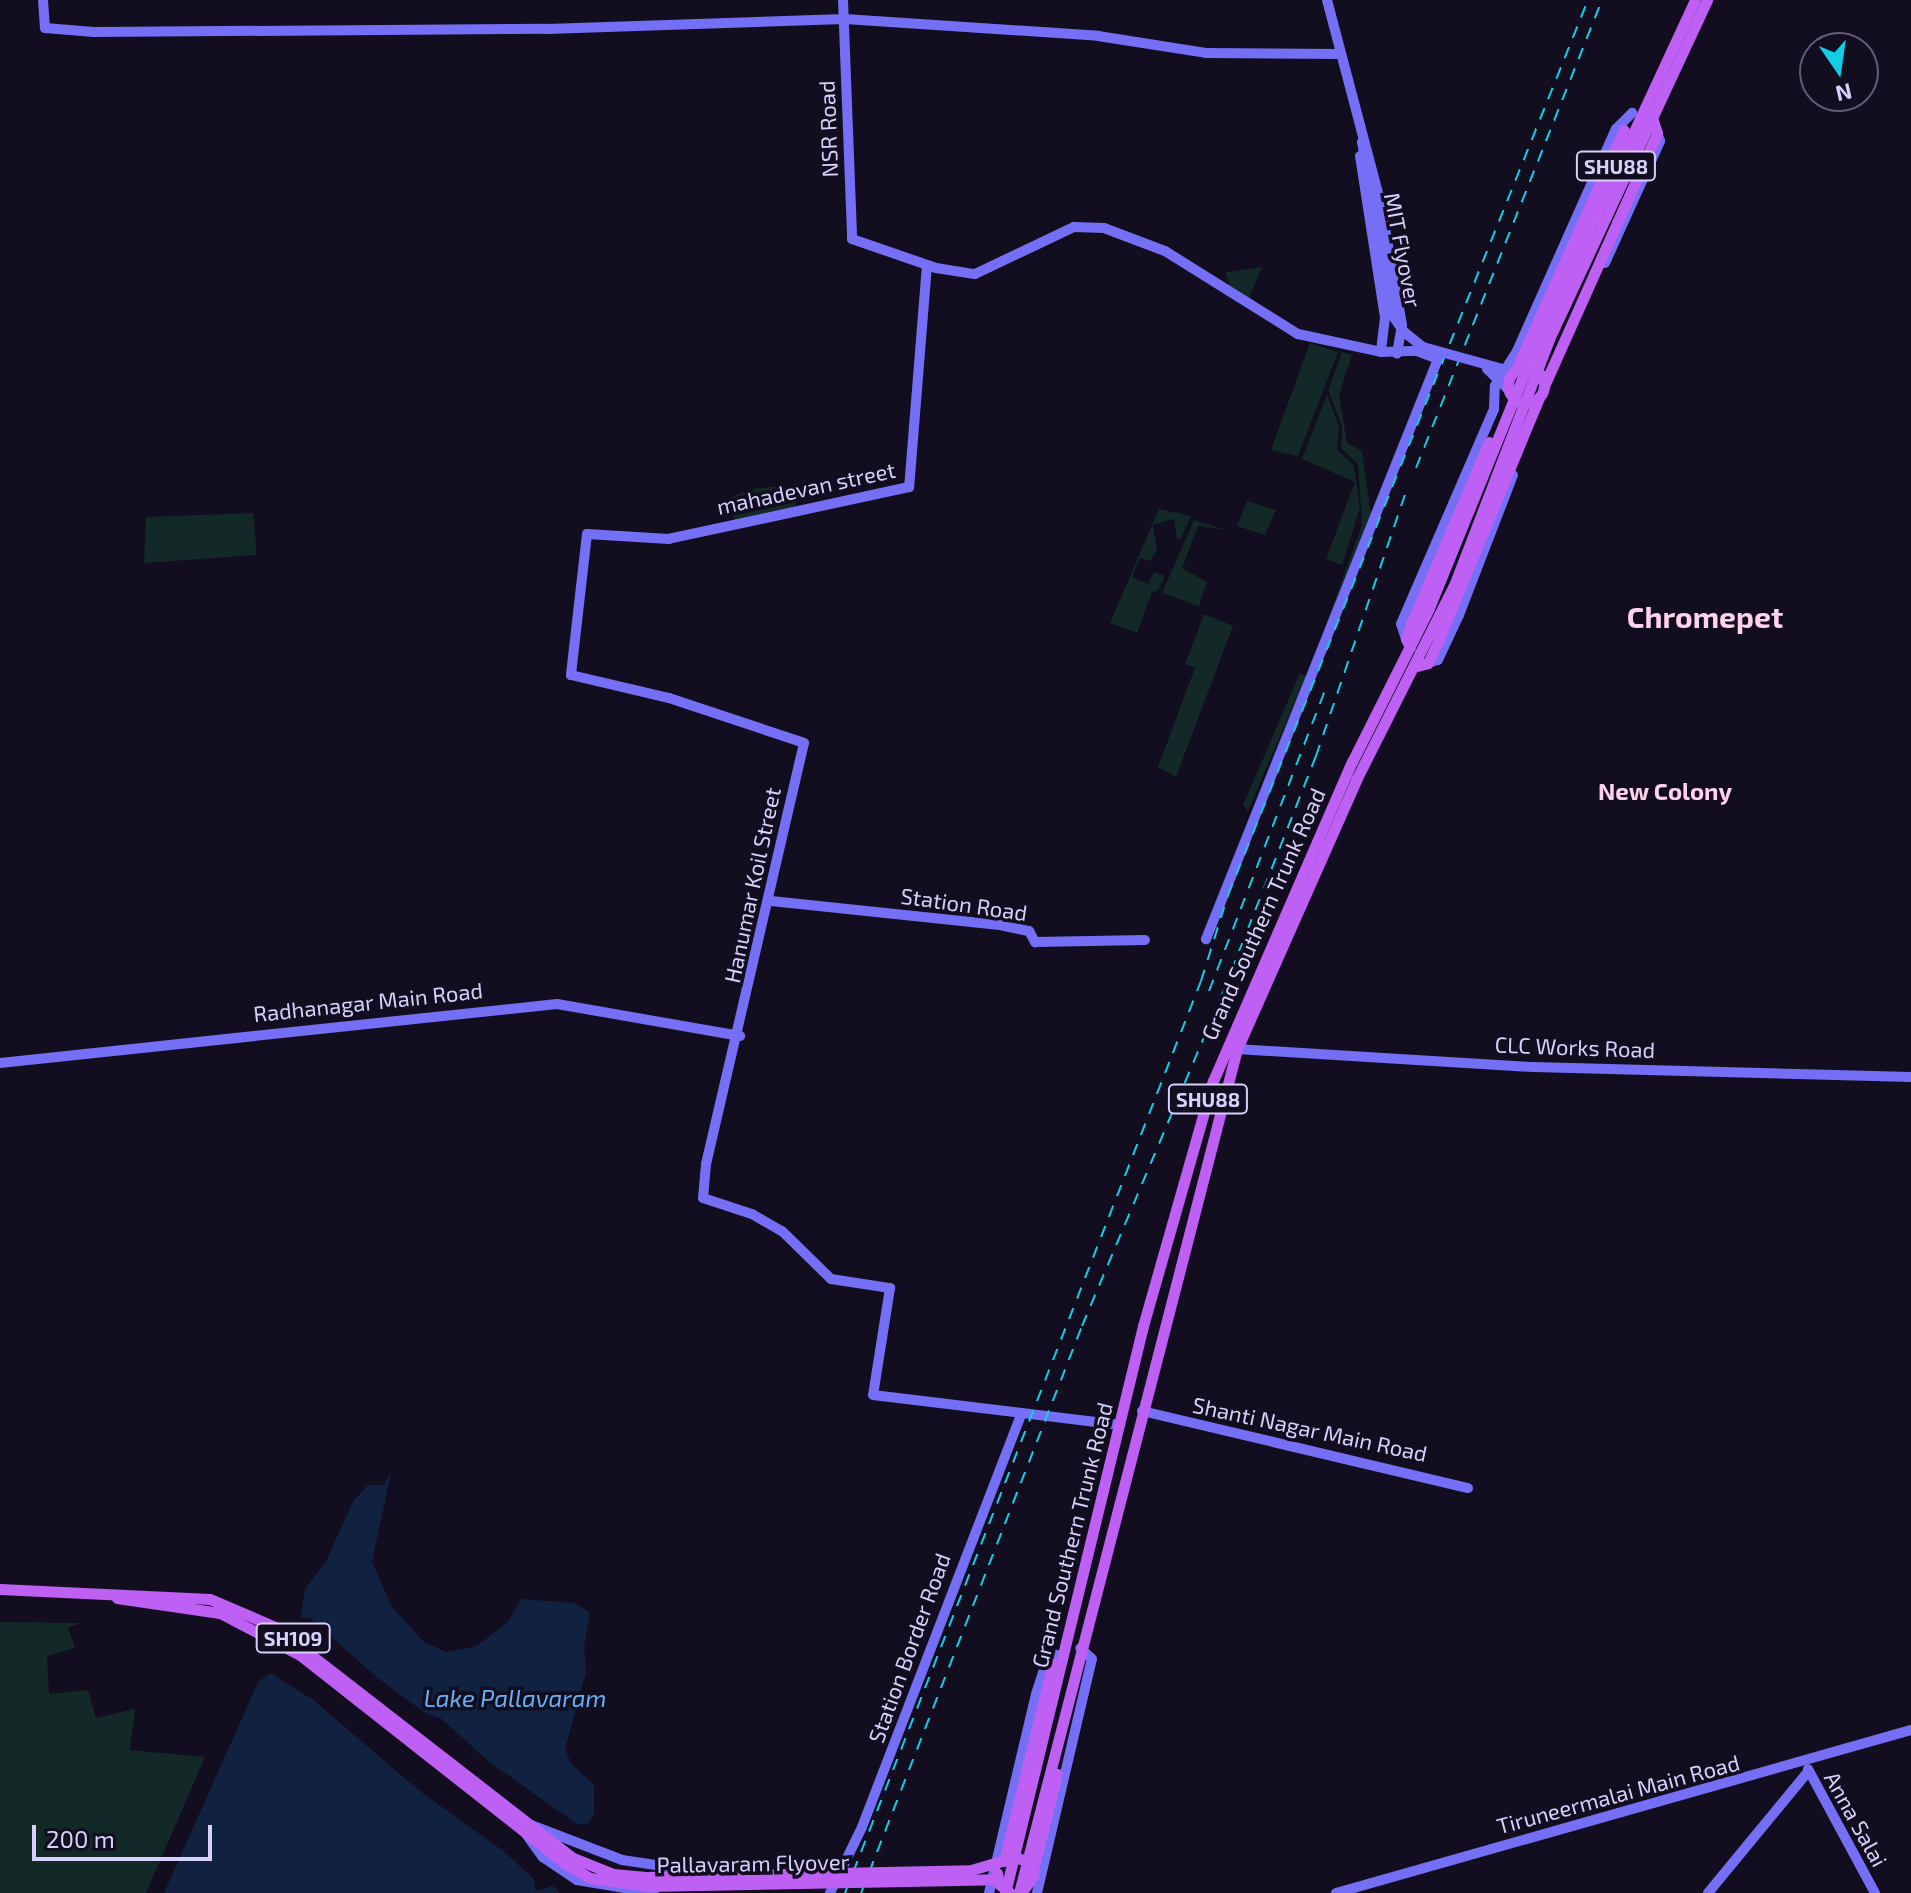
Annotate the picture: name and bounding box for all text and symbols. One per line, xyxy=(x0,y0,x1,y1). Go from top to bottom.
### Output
north arrow xyxy=(1799,32,1879,112)
text: N xyxy=(1833,79,1855,108)
street label: NSR Road xyxy=(813,80,843,178)
road number: SHU88 xyxy=(1574,150,1658,182)
street label: MIT Flyover xyxy=(1379,190,1427,310)
street label: mahadevan street xyxy=(714,456,898,520)
district label: Chromepet xyxy=(1627,598,1783,634)
district label: New Colony xyxy=(1598,777,1732,805)
street label: Hanumar Koil Street xyxy=(718,784,786,986)
street label: Grand Southern Trunk Road xyxy=(1195,784,1331,1044)
street label: Station Road xyxy=(899,882,1029,926)
street label: Radhanagar Main Road xyxy=(252,977,484,1027)
street label: CLC Works Road xyxy=(1494,1031,1656,1063)
road number: SHU88 xyxy=(1166,1083,1250,1115)
street label: Shanti Nagar Main Road xyxy=(1190,1391,1430,1467)
street label: Grand Southern Trunk Road xyxy=(1026,1399,1118,1671)
street label: Station Border Road xyxy=(862,1549,956,1747)
road number: SH109 xyxy=(255,1622,331,1654)
water label: Lake Pallavaram xyxy=(424,1684,606,1712)
street label: Tiruneermalai Main Road xyxy=(1494,1749,1742,1839)
street label: Anna Salai xyxy=(1819,1767,1893,1871)
scale bar xyxy=(36,1809,216,1859)
text: 200 m xyxy=(46,1824,115,1853)
street label: Pallavaram Flyover xyxy=(656,1848,850,1878)

